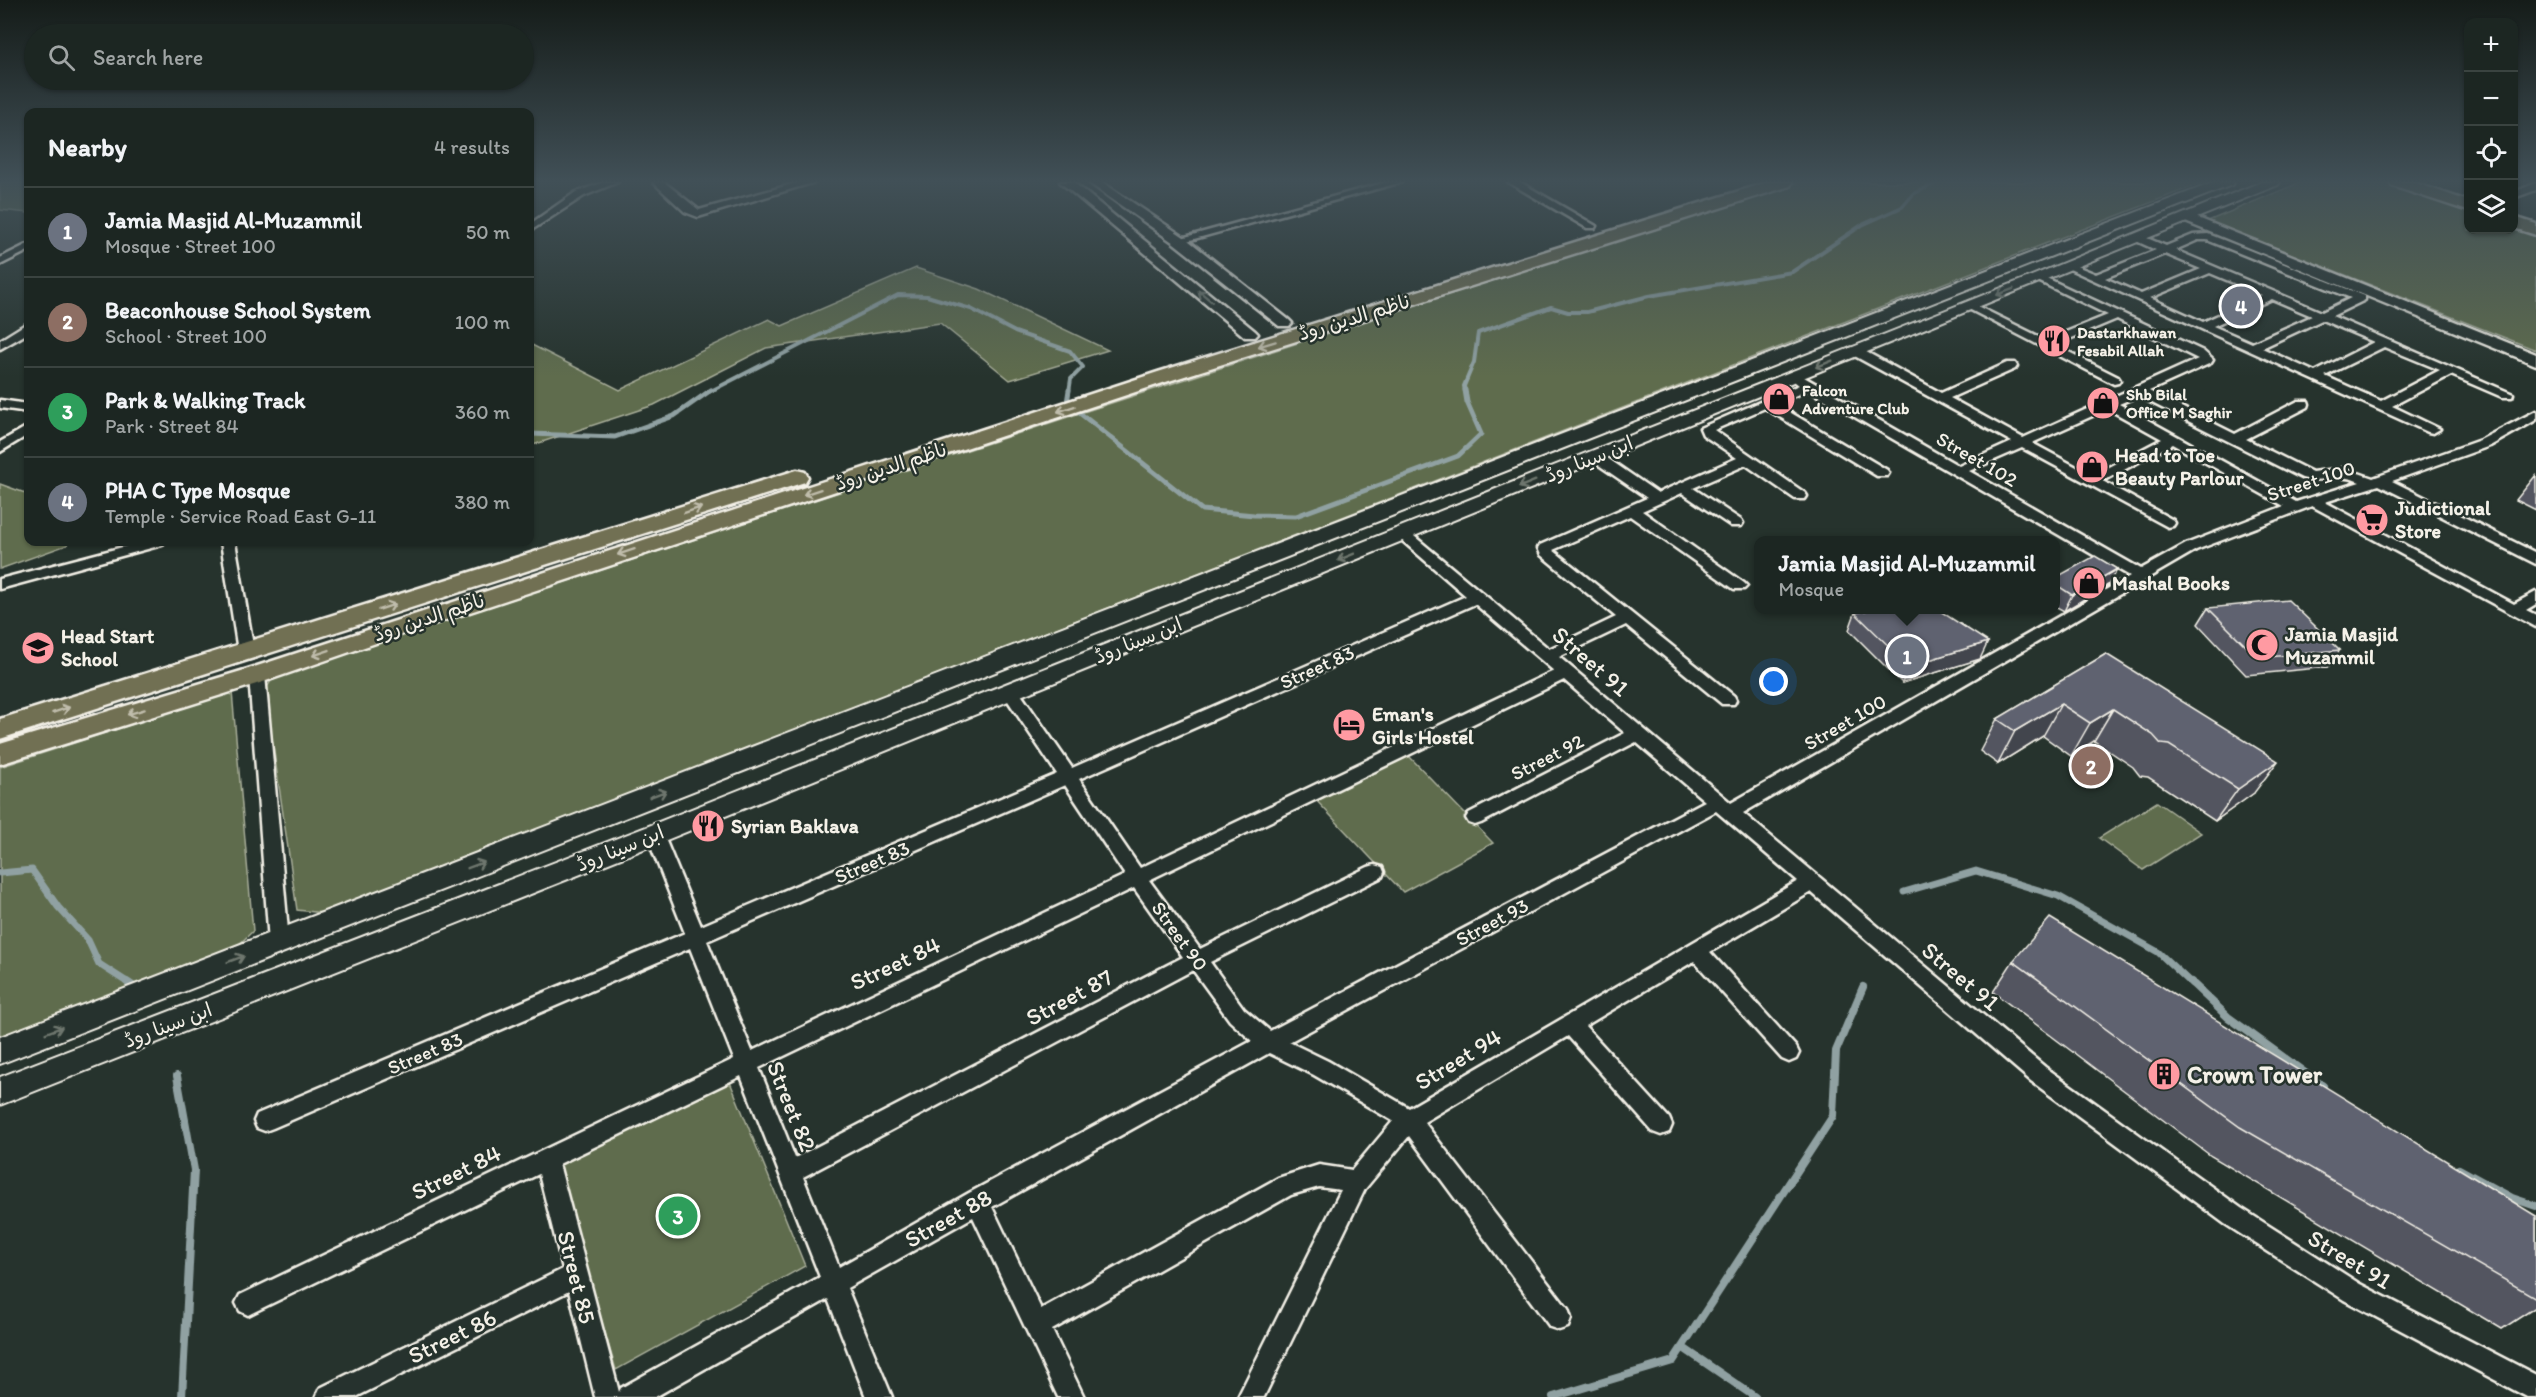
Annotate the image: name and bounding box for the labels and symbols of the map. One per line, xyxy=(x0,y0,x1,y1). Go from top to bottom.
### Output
pin: 4 xyxy=(2222,284,2260,328)
one-way arrow xyxy=(1997,287,2015,298)
street label: ناظم الدین روڈ xyxy=(1295,289,1413,348)
one-way arrow xyxy=(1197,290,1213,303)
restaurant icon: Dastarkhawan Fesabil Allah xyxy=(2036,323,2072,359)
place label: Dastarkhawan Fesabil Allah xyxy=(2077,323,2177,360)
one-way arrow xyxy=(1258,339,1277,350)
one-way arrow xyxy=(1815,359,1834,370)
shop icon: Falcon Adventure Club xyxy=(1761,381,1797,417)
place label: Falcon Adventure Club xyxy=(1801,381,1909,418)
shop icon: Shb Bilal Office M Saghir xyxy=(2085,385,2121,421)
place label: Shb Bilal Office M Saghir xyxy=(2126,385,2233,423)
one-way arrow xyxy=(1057,404,1076,415)
street label: Street 102 xyxy=(1932,426,2022,492)
street label: ابن سینا روڈ xyxy=(1542,431,1636,487)
street label: ناظم الدین روڈ xyxy=(832,437,950,498)
place label: Head to Toe Beauty Parlour xyxy=(2115,443,2244,491)
shop icon: Head to Toe Beauty Parlour xyxy=(2074,449,2110,485)
street label: Street 100 xyxy=(2264,455,2358,507)
one-way arrow xyxy=(1518,479,1536,490)
one-way arrow xyxy=(803,487,821,498)
place label: Judictional Store xyxy=(2394,496,2491,543)
supermarket icon: Judictional Store xyxy=(2354,502,2390,538)
one-way arrow xyxy=(683,504,702,515)
one-way arrow xyxy=(617,548,636,559)
one-way arrow xyxy=(1337,552,1356,563)
shop icon: Mashal Books xyxy=(2071,565,2107,601)
place label: Mashal Books xyxy=(2112,571,2230,595)
street label: ناظم الدین روڈ xyxy=(370,588,488,649)
one-way arrow xyxy=(377,601,396,612)
street label: ابن سینا روڈ xyxy=(1091,612,1185,668)
street label: Street 91 xyxy=(1547,620,1635,702)
place label: Jamia Masjid Muzammil xyxy=(2284,622,2399,669)
place label: Head Start School xyxy=(61,624,155,671)
mosque icon: Jamia Masjid Muzammil xyxy=(2244,627,2280,663)
school or university icon: Head Start School xyxy=(20,630,56,666)
pin: 1 xyxy=(1888,634,1926,678)
street label: Street 83 xyxy=(1276,640,1358,694)
one-way arrow xyxy=(312,648,331,659)
your location xyxy=(1759,667,1788,696)
street label: Street 100 xyxy=(1799,689,1891,755)
place label: Eman's Girls Hostel xyxy=(1372,702,1474,749)
one-way arrow xyxy=(51,704,70,715)
one-way arrow xyxy=(127,707,146,718)
hotel icon: Eman's Girls Hostel xyxy=(1331,707,1367,743)
street label: Street 92 xyxy=(1507,728,1588,785)
pin: 2 xyxy=(2072,744,2110,789)
one-way arrow xyxy=(648,788,667,799)
restaurant icon: Syrian Baklava xyxy=(690,808,726,844)
place label: Syrian Baklava xyxy=(731,814,859,839)
street label: ابن سینا روڈ xyxy=(573,820,667,876)
street label: Street 83 xyxy=(831,835,913,889)
one-way arrow xyxy=(467,859,485,870)
street label: Street 93 xyxy=(1452,893,1532,951)
street label: Street 90 xyxy=(1147,897,1213,975)
street label: Street 84 xyxy=(845,929,945,997)
street label: Street 91 xyxy=(1916,935,2006,1017)
one-way arrow xyxy=(226,953,245,964)
street label: Street 87 xyxy=(1021,962,1117,1032)
street label: ابن سینا روڈ xyxy=(121,997,215,1053)
street label: Street 94 xyxy=(1409,1022,1507,1096)
one-way arrow xyxy=(45,1024,63,1035)
street label: Street 83 xyxy=(384,1026,466,1080)
building icon: Crown Tower xyxy=(2146,1056,2182,1092)
street label: Street 82 xyxy=(761,1057,823,1156)
place label: Crown Tower xyxy=(2187,1060,2323,1089)
street label: Street 84 xyxy=(406,1138,506,1206)
street label: Street 88 xyxy=(899,1182,997,1254)
pin: 3 xyxy=(658,1194,698,1238)
street label: Street 91 xyxy=(2303,1223,2397,1295)
street label: Street 85 xyxy=(551,1228,603,1326)
street label: Street 86 xyxy=(403,1302,501,1370)

